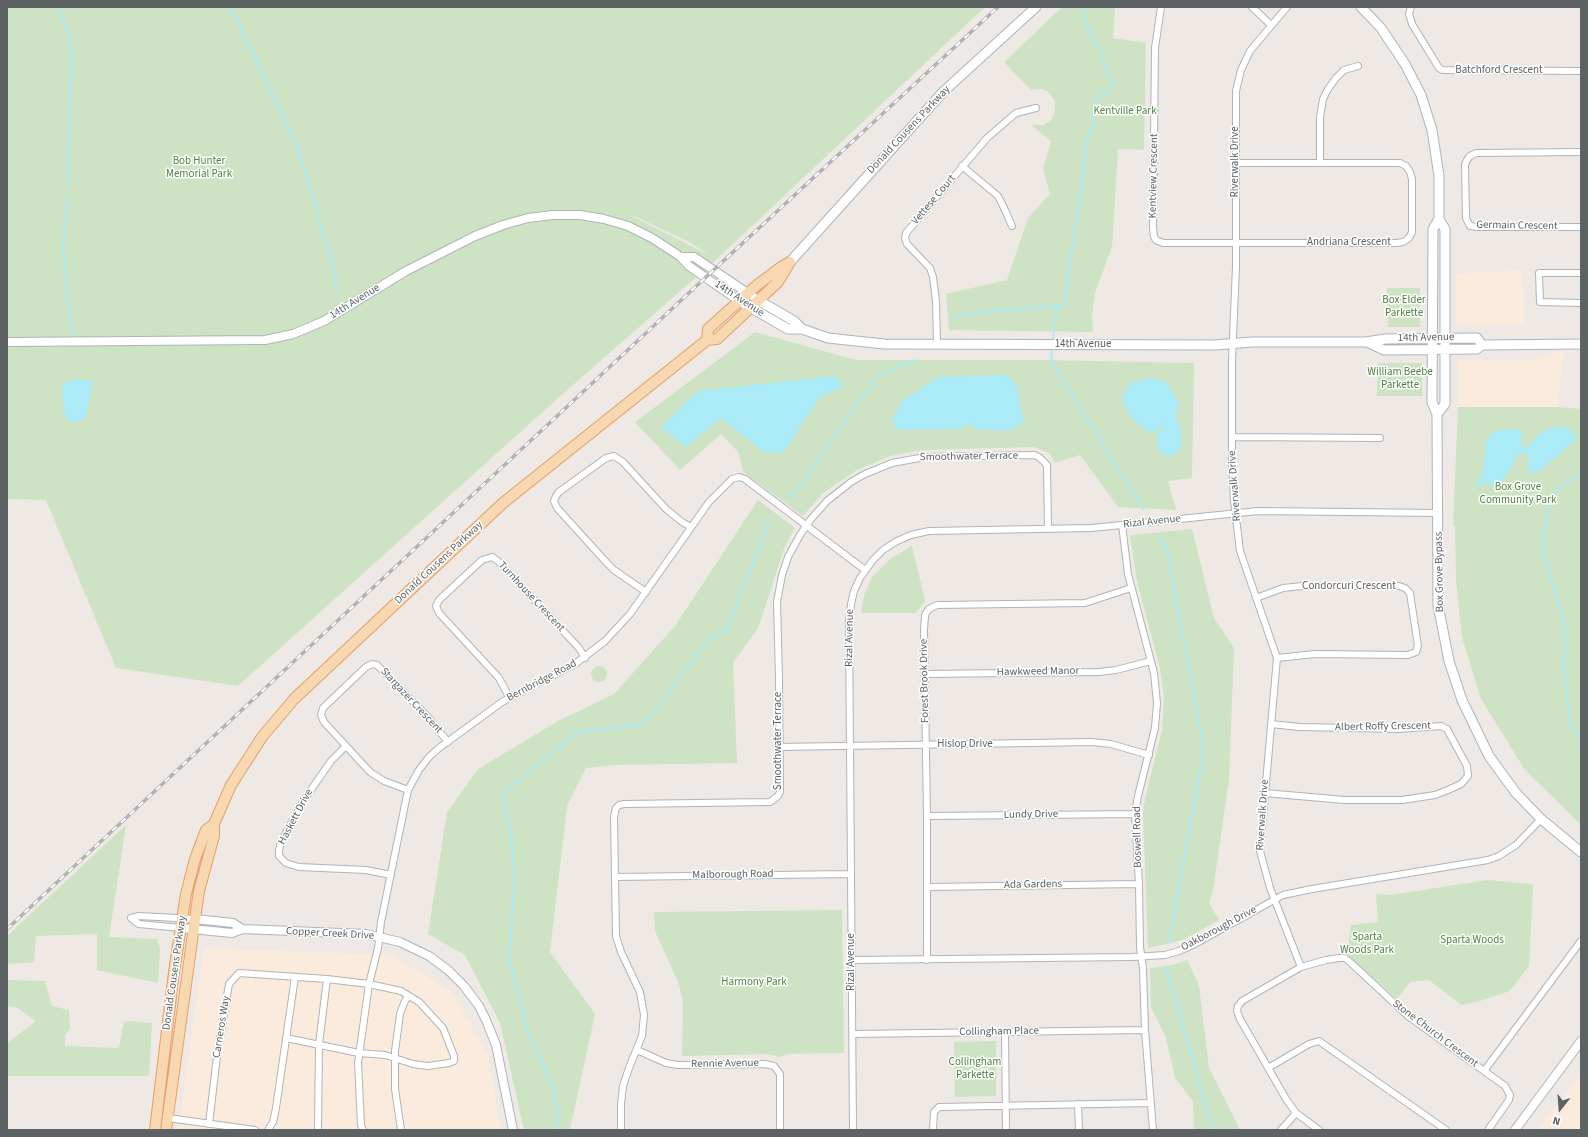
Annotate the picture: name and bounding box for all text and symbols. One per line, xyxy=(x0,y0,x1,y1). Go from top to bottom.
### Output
street label: Batchford Crescent xyxy=(1455,64,1543,78)
street label: Donald Cousens Parkway xyxy=(865,83,953,177)
park label: Kentville Park xyxy=(1093,105,1157,119)
street label: Riverwalk Drive xyxy=(1229,126,1243,198)
street label: Kentview Crescent xyxy=(1147,133,1161,219)
park label: Bob Hunter Memorial Park xyxy=(166,155,232,181)
street label: Vettese Court xyxy=(909,172,959,228)
street label: Germain Crescent xyxy=(1476,219,1558,233)
street label: Andriana Crescent xyxy=(1307,236,1391,250)
street label: 14th Avenue xyxy=(712,278,766,320)
street label: 14th Avenue xyxy=(327,281,383,323)
park label: Box Elder Parkette xyxy=(1382,294,1426,320)
street label: 14th Avenue xyxy=(1398,331,1454,345)
street label: 14th Avenue xyxy=(1055,338,1111,352)
park label: William Beebe Parkette xyxy=(1367,366,1433,392)
street label: Smoothwater Terrace xyxy=(920,450,1018,464)
street label: Riverwalk Drive xyxy=(1226,450,1244,522)
park label: Box Grove Community Park xyxy=(1480,481,1556,507)
street label: Rizal Avenue xyxy=(1123,512,1181,532)
street label: Donald Cousens Parkway xyxy=(392,519,486,607)
street label: Box Grove Bypass xyxy=(1433,532,1447,612)
street label: Turnhouse Crescent xyxy=(495,559,567,635)
street label: Condorcuri Crescent xyxy=(1302,580,1396,594)
street label: Rizal Avenue xyxy=(843,609,857,667)
street label: Forest Brook Drive xyxy=(918,639,932,723)
street label: Bernbridge Road xyxy=(505,657,579,705)
street label: Stargazer Crescent xyxy=(377,665,445,737)
street label: Hawkweed Manor xyxy=(997,665,1079,679)
street label: Smoothwater Terrace xyxy=(772,692,786,790)
street label: Albert Roffy Crescent xyxy=(1335,720,1431,734)
street label: Hislop Drive xyxy=(937,738,993,752)
street label: Riverwalk Drive xyxy=(1254,779,1272,851)
street label: Haskett Drive xyxy=(276,787,316,847)
street label: Boswell Road xyxy=(1131,806,1145,868)
street label: Lundy Drive xyxy=(1004,808,1058,822)
street label: Malborough Road xyxy=(692,868,774,882)
street label: Ada Gardens xyxy=(1004,878,1062,892)
street label: Oakborough Drive xyxy=(1179,904,1259,954)
street label: Donald Cousens Parkway xyxy=(160,915,190,1031)
street label: Copper Creek Drive xyxy=(286,925,374,943)
park label: Sparta Woods Park xyxy=(1340,931,1394,957)
street label: Rizal Avenue xyxy=(845,933,859,991)
park label: Sparta Woods xyxy=(1440,934,1504,948)
park label: Harmony Park xyxy=(721,976,787,990)
street label: Carneros Way xyxy=(211,995,233,1059)
street label: Stone Church Crescent xyxy=(1389,997,1481,1071)
street label: Collingham Place xyxy=(959,1025,1039,1039)
park label: Collingham Parkette xyxy=(949,1056,1001,1082)
street label: Rennie Avenue xyxy=(691,1057,759,1071)
north arrow xyxy=(1540,1089,1580,1129)
text: N xyxy=(1551,1113,1562,1129)

